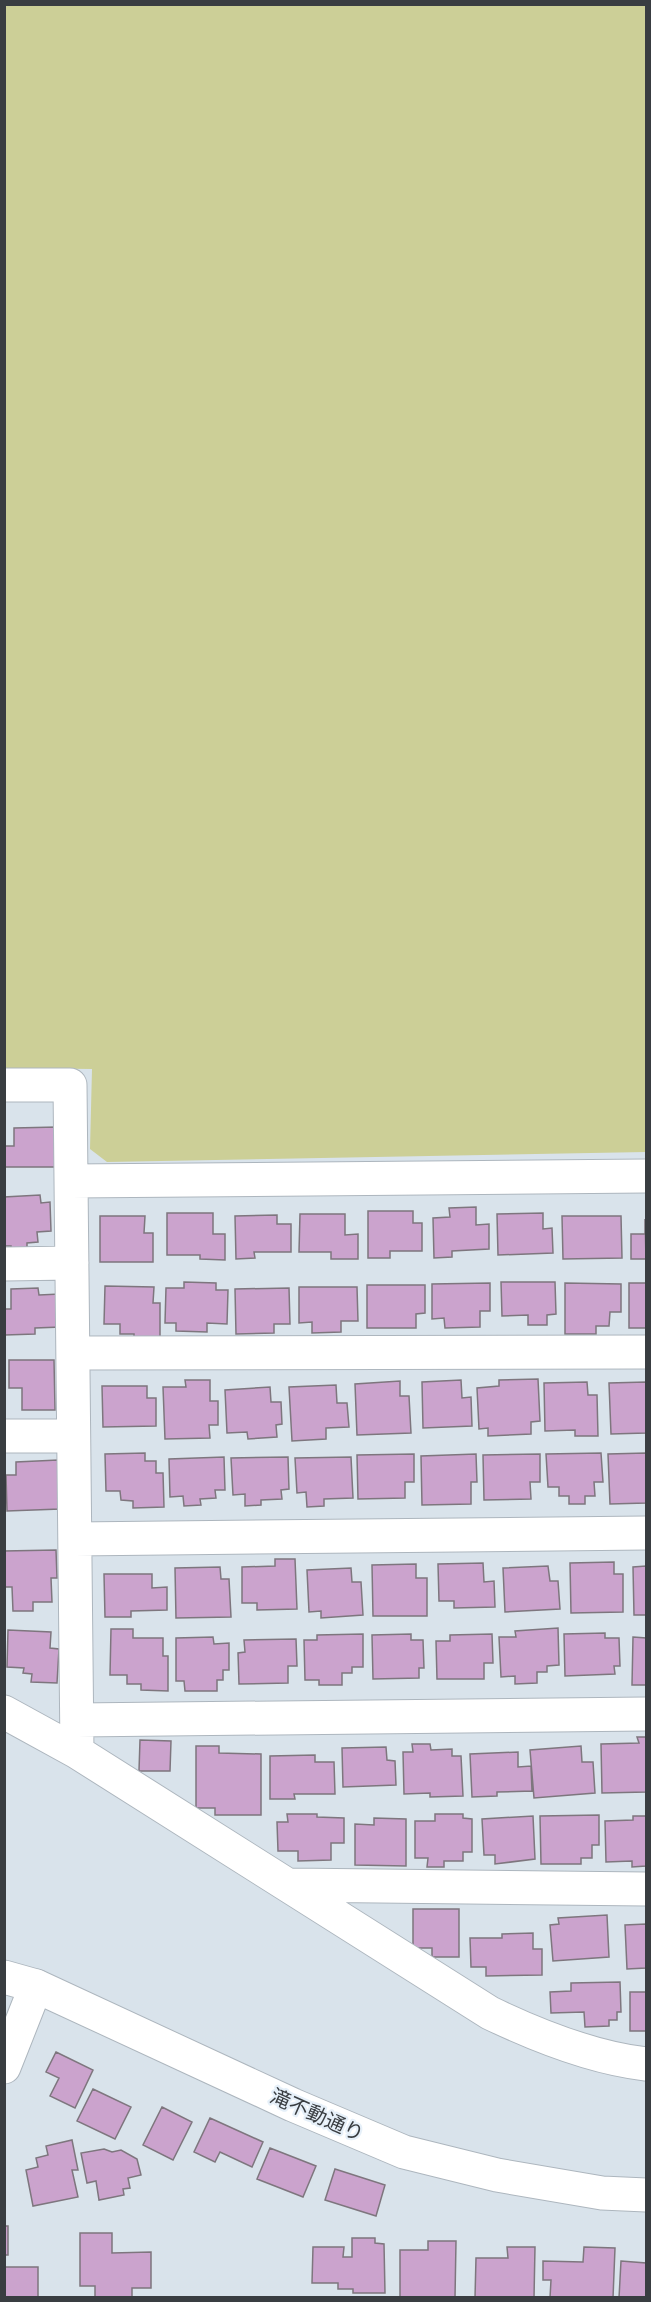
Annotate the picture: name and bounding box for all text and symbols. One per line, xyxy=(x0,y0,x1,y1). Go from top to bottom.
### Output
street label: 滝不動通り xyxy=(266,2084,368,2146)

